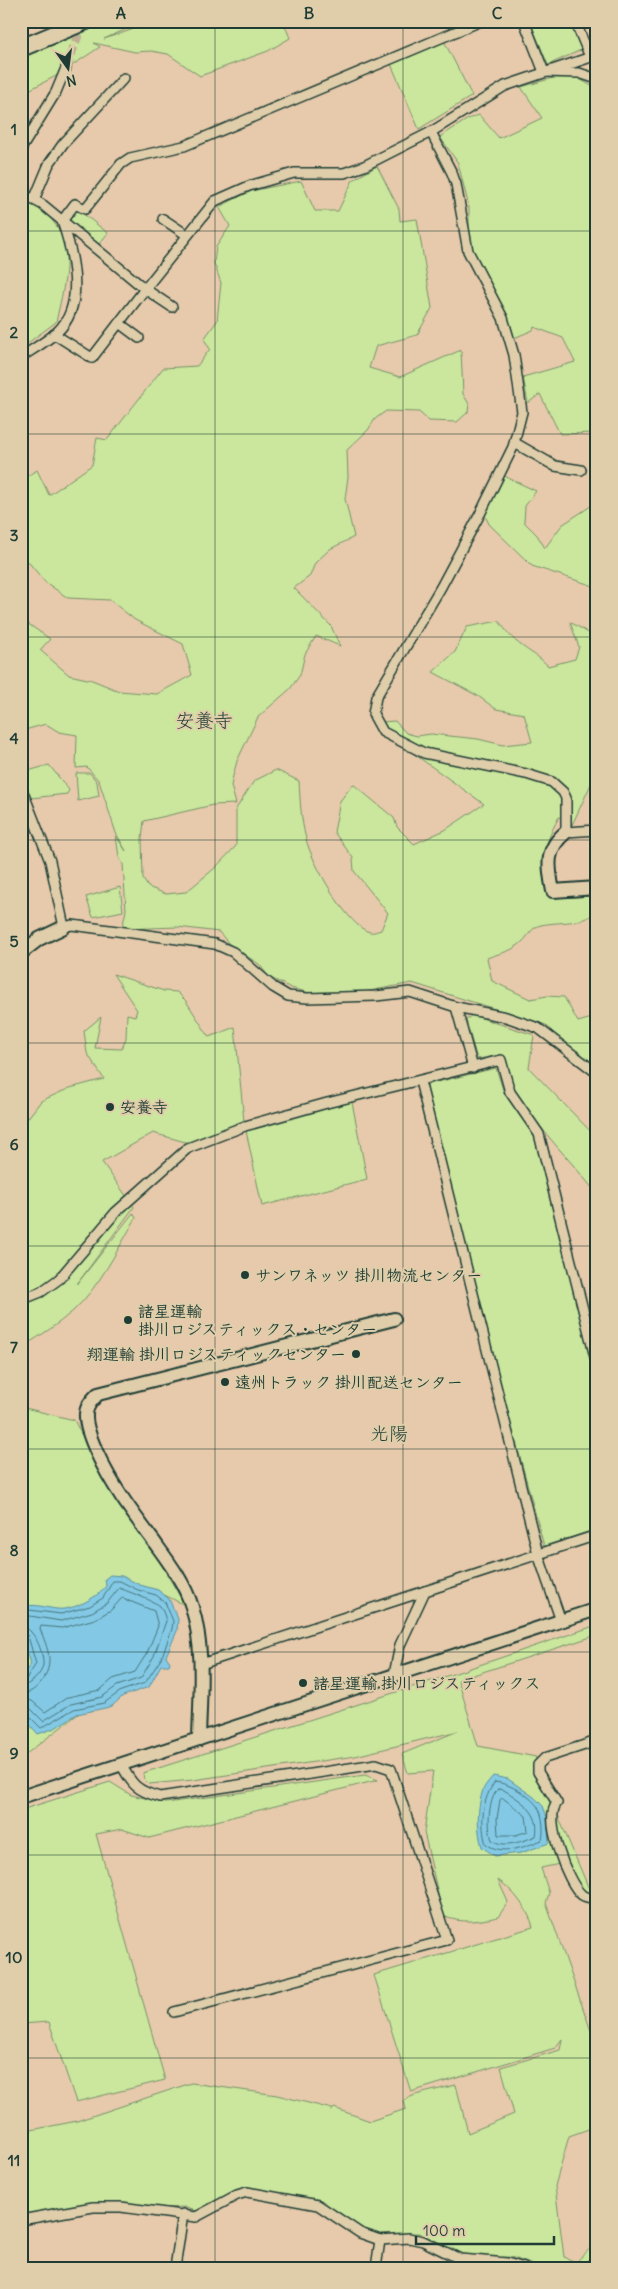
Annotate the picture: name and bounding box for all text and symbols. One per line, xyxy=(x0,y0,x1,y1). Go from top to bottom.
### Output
text: A xyxy=(116,3,126,23)
text: B xyxy=(304,3,315,23)
text: C xyxy=(492,3,503,23)
north arrow xyxy=(42,42,92,92)
text: N xyxy=(64,71,78,91)
text: 1 xyxy=(11,119,17,139)
text: 2 xyxy=(10,322,19,342)
text: 3 xyxy=(9,525,19,545)
district label: 安養寺 xyxy=(175,708,233,732)
text: 4 xyxy=(9,728,19,748)
text: 5 xyxy=(9,931,19,951)
place label: 安養寺 xyxy=(120,1097,168,1117)
marker: 安養寺 xyxy=(104,1101,116,1113)
text: 6 xyxy=(9,1134,19,1154)
place label: サンワネッツ 掛川物流センター xyxy=(255,1265,482,1285)
marker: サンワネッツ 掛川物流センター xyxy=(239,1269,251,1281)
place label: 諸星運輸 掛川ロジスティックス・センター xyxy=(138,1301,377,1339)
marker: 諸星運輸 掛川ロジスティックス・センター xyxy=(122,1314,134,1326)
text: 7 xyxy=(10,1337,18,1357)
place label: 翔運輸 掛川ロジスティックセンター xyxy=(87,1344,346,1364)
marker: 翔運輸 掛川ロジスティックセンター xyxy=(350,1348,362,1360)
place label: 遠州トラック 掛川配送センター xyxy=(235,1372,463,1392)
marker: 遠州トラック 掛川配送センター xyxy=(219,1376,231,1388)
district label: 光陽 xyxy=(370,1421,408,1445)
text: 8 xyxy=(9,1540,19,1560)
place label: 諸星運輸 掛川ロジスティックス xyxy=(313,1673,540,1693)
marker: 諸星運輸 掛川ロジスティックス xyxy=(297,1677,309,1689)
text: 9 xyxy=(9,1743,19,1763)
text: 10 xyxy=(6,1947,22,1967)
text: 11 xyxy=(8,2150,20,2170)
scale bar xyxy=(416,2214,553,2246)
text: 100 m xyxy=(423,2221,465,2240)

